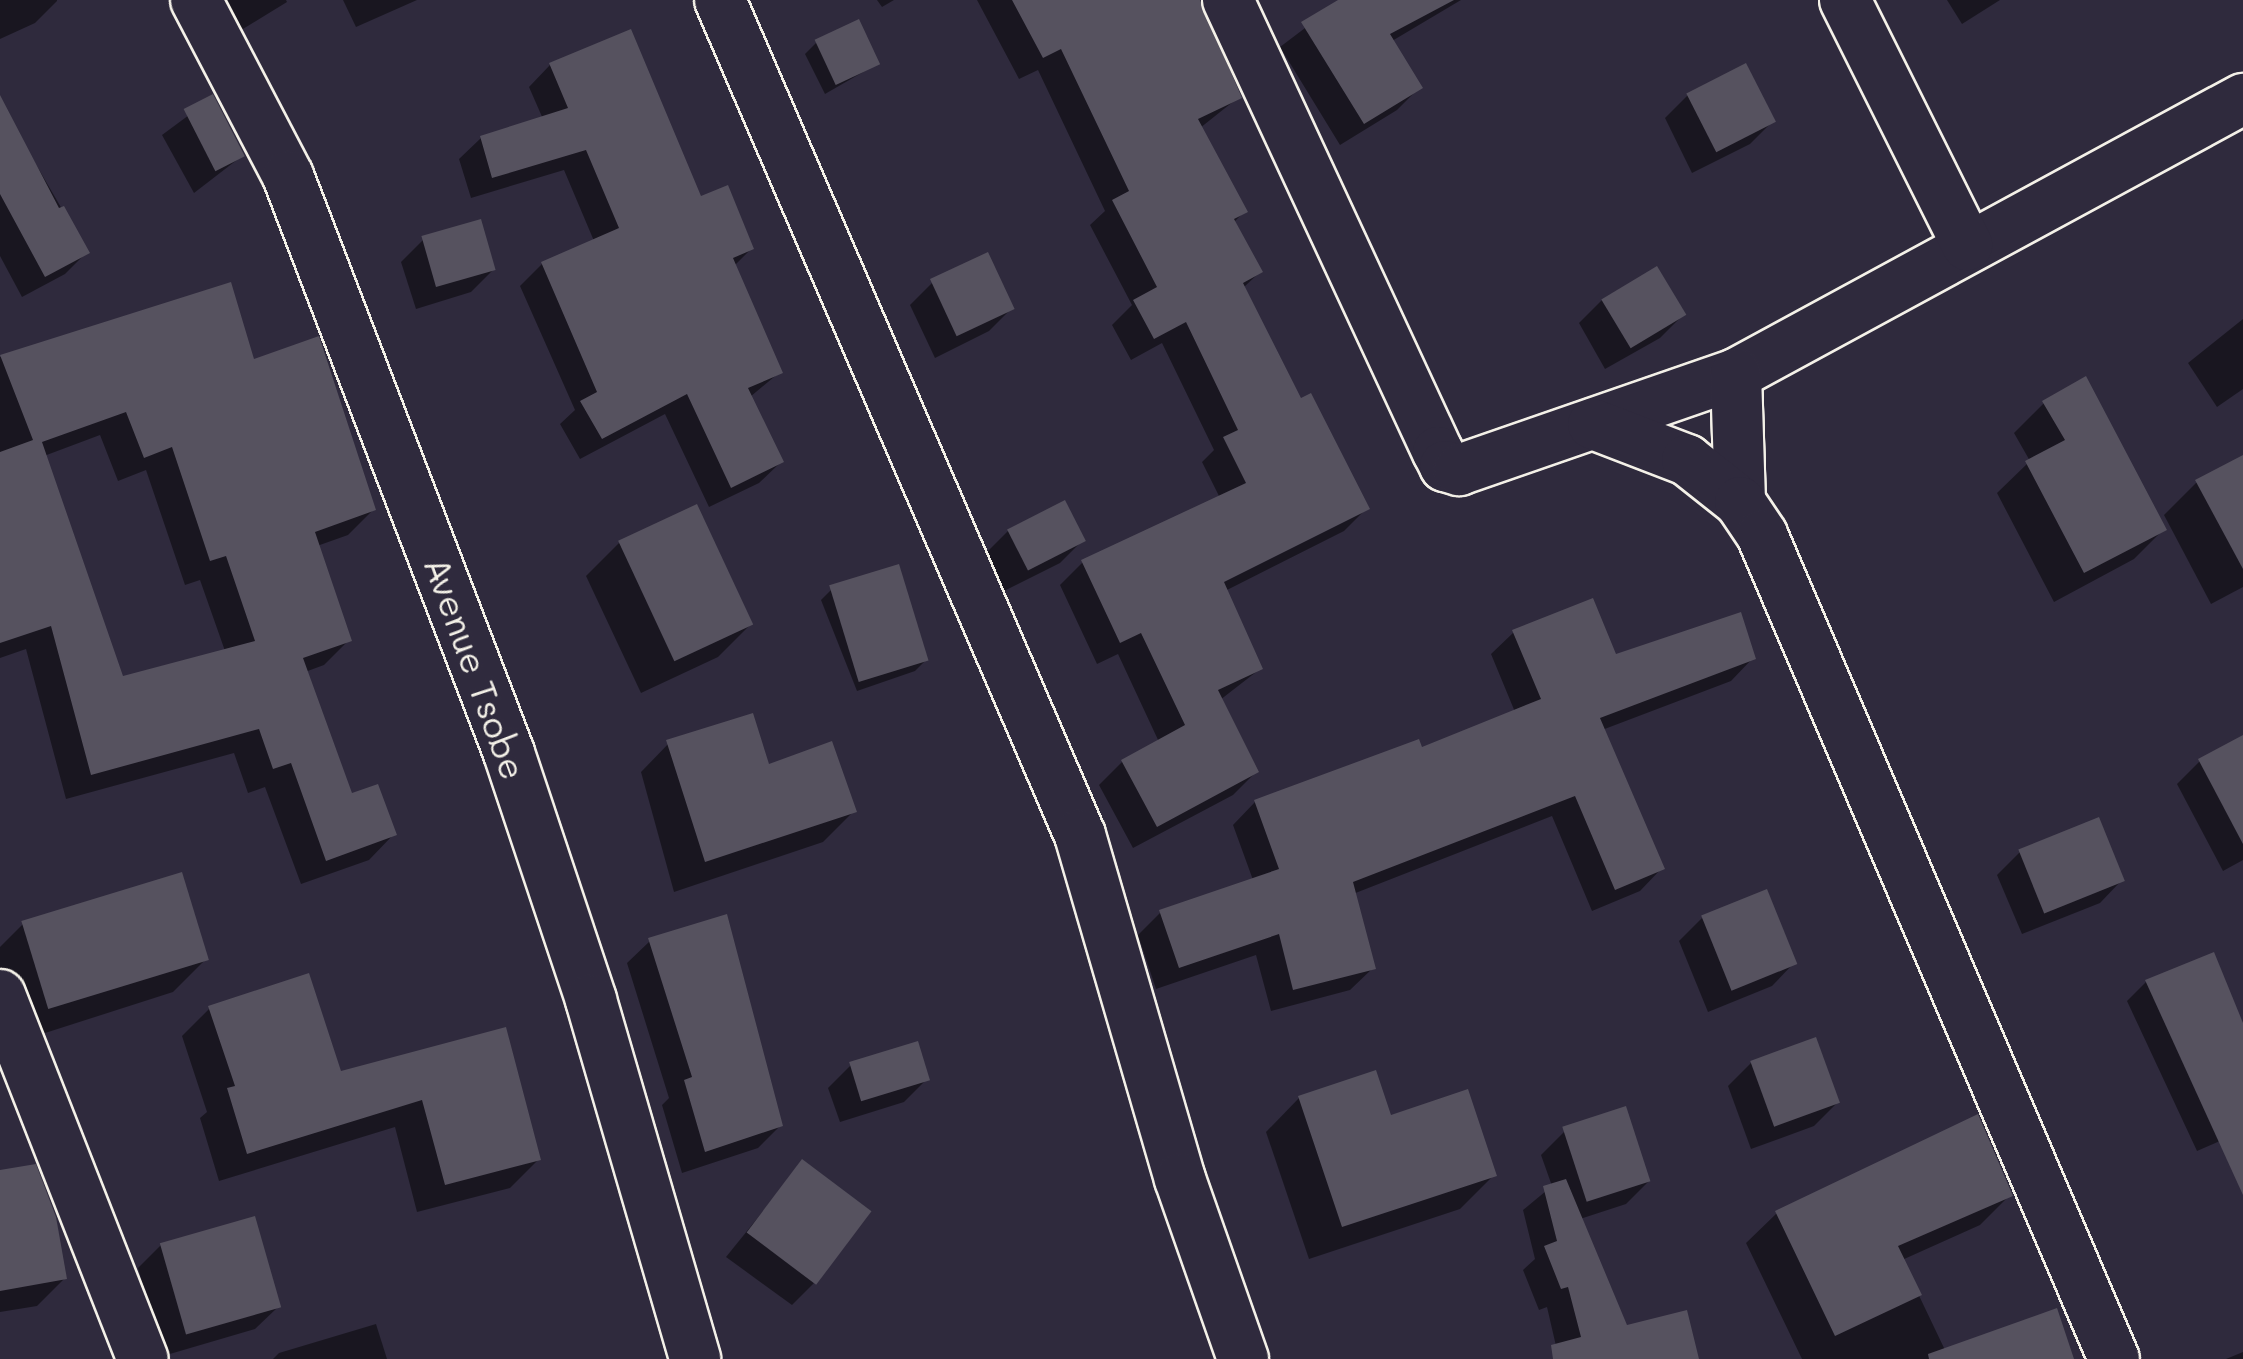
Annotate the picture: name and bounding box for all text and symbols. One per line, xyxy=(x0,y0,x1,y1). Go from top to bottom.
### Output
street label: Avenue Tsobe xyxy=(416,551,536,785)

